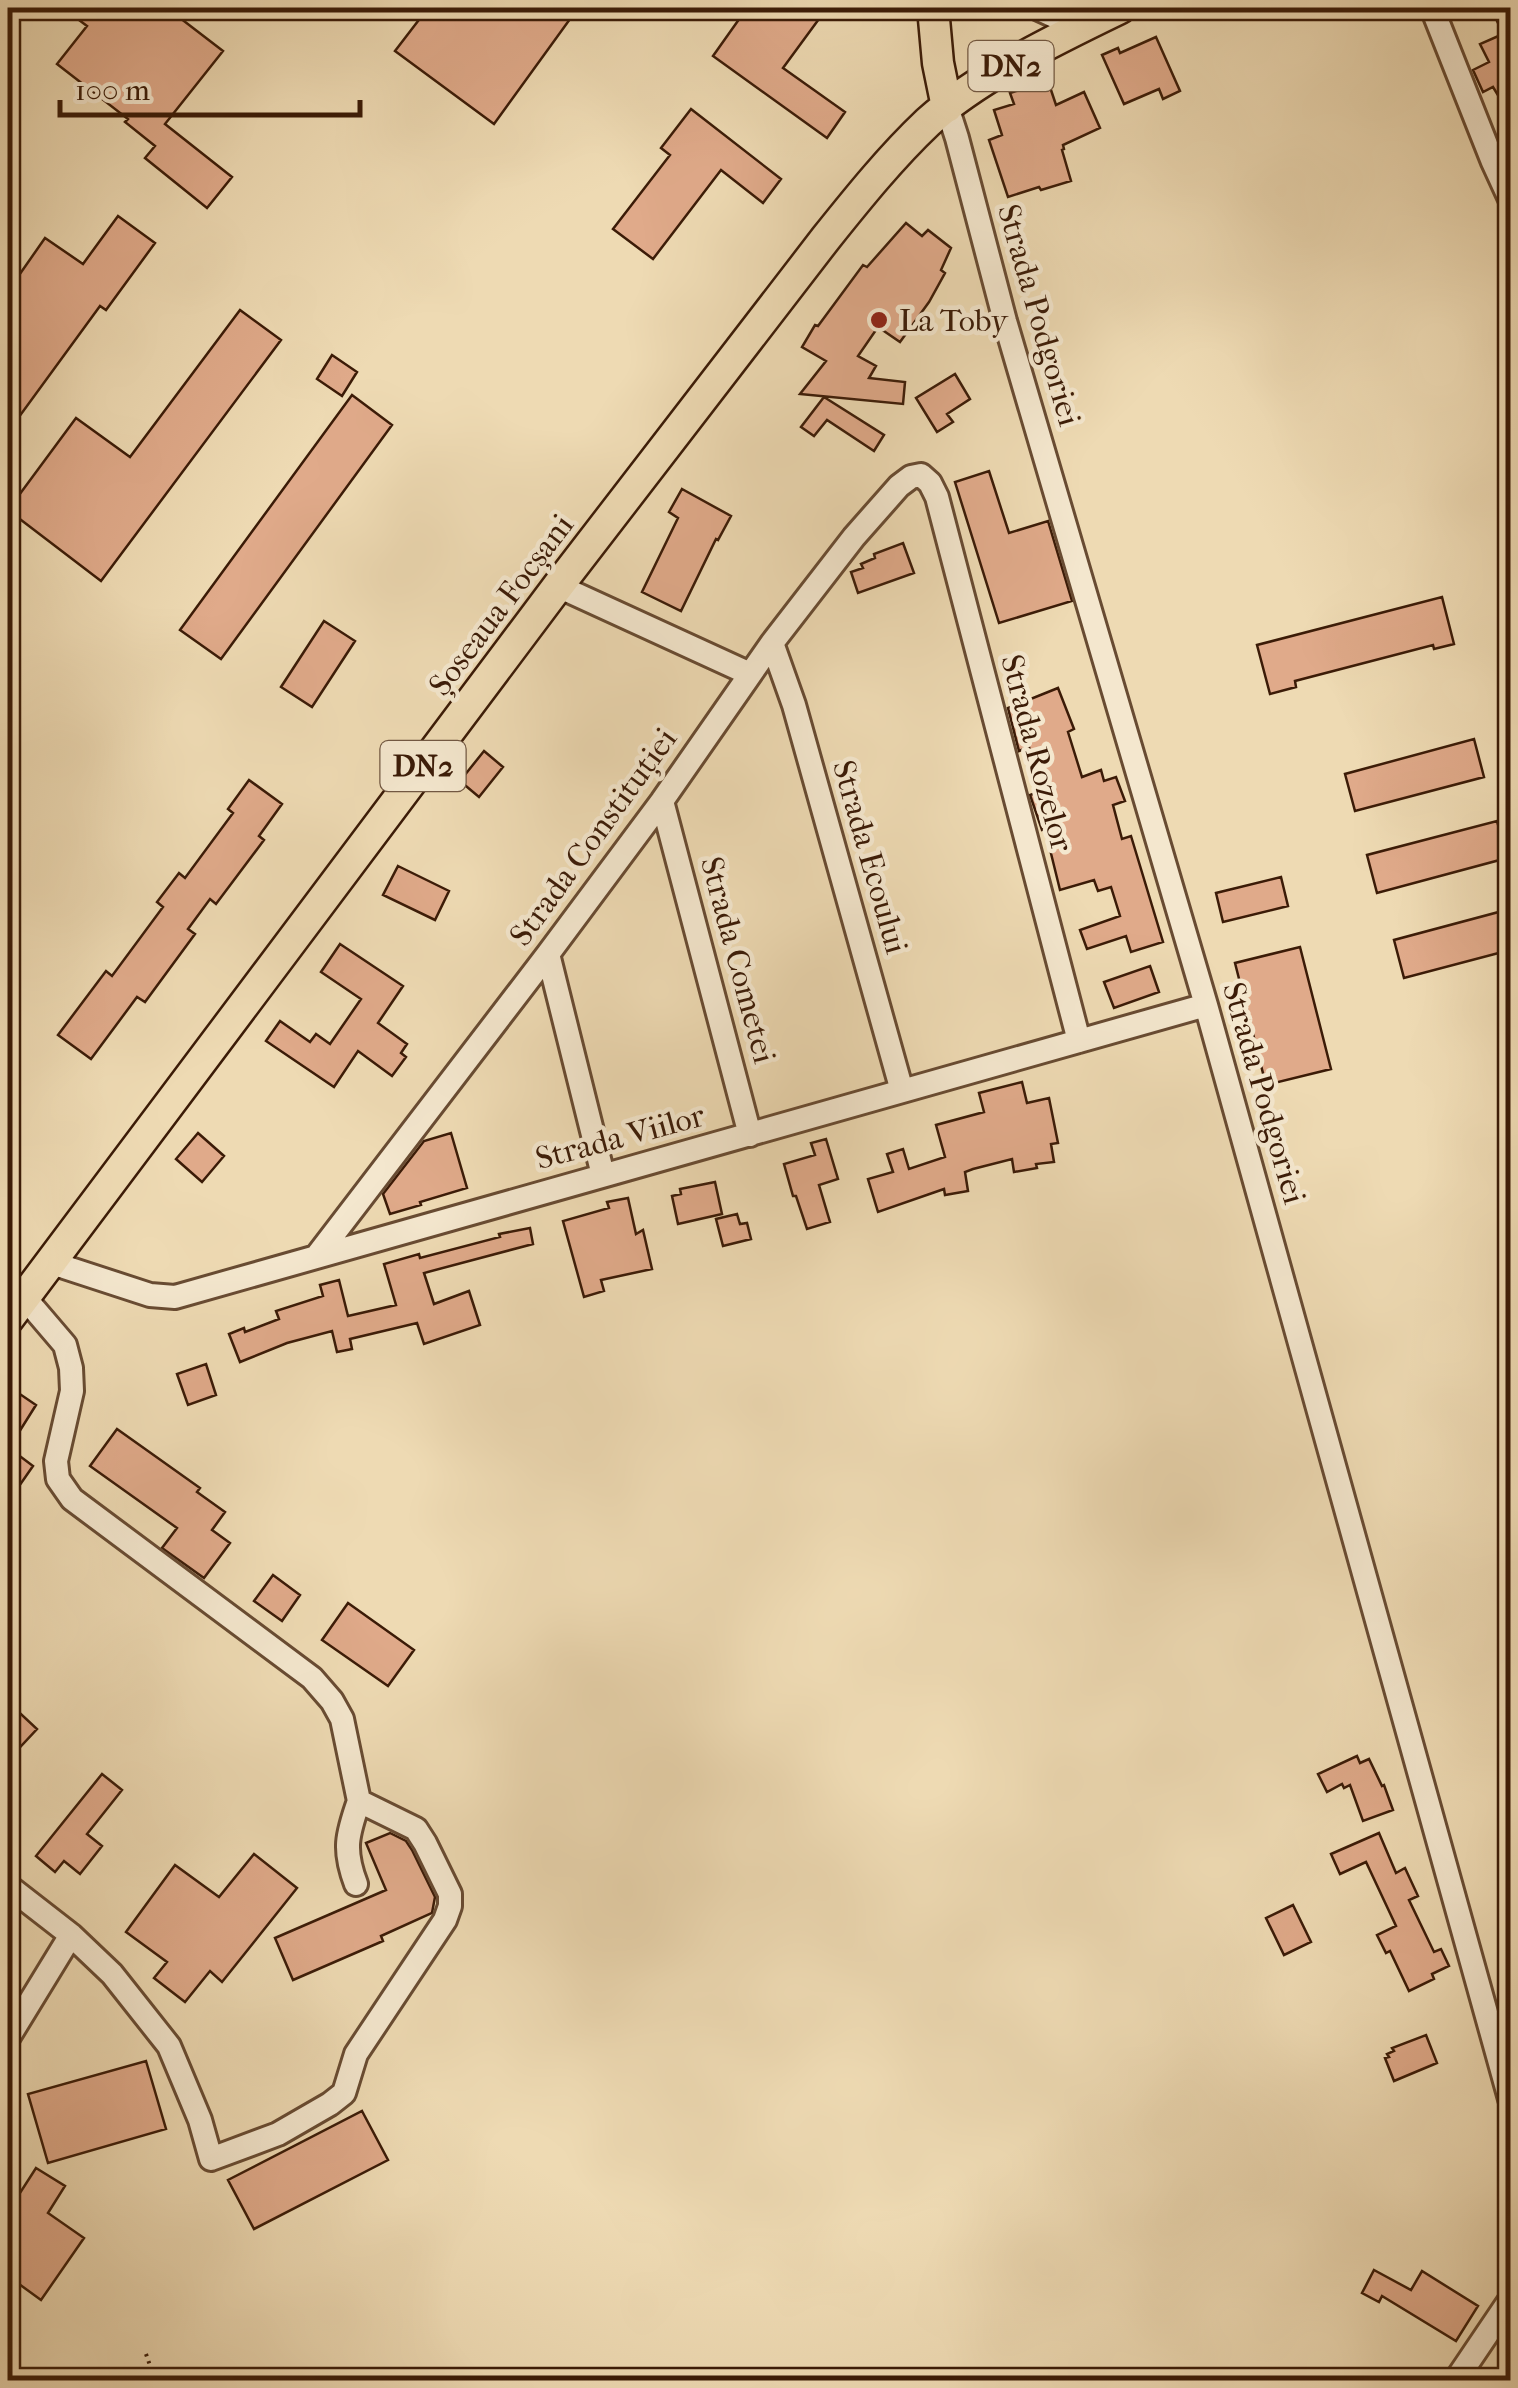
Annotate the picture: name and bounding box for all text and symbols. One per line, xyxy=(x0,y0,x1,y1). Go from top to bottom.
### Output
road number: DN2 xyxy=(968,41,1054,91)
scale bar xyxy=(60,55,360,117)
text: 100 m xyxy=(75,73,150,108)
street label: Strada Podgoriei xyxy=(990,200,1088,431)
place label: La Toby xyxy=(899,302,1009,339)
marker: La Toby xyxy=(868,309,890,331)
street label: Șoseaua Focșani xyxy=(421,507,581,703)
street label: Strada Rozelor xyxy=(993,650,1081,856)
street label: Strada Constituției xyxy=(502,721,685,953)
road number: DN2 xyxy=(380,741,466,791)
street label: Strada Ecoului xyxy=(825,756,915,958)
street label: Strada Cometei xyxy=(693,853,783,1068)
street label: Strada Podgoriei xyxy=(1215,978,1313,1209)
street label: Strada Viilor xyxy=(532,1097,709,1177)

